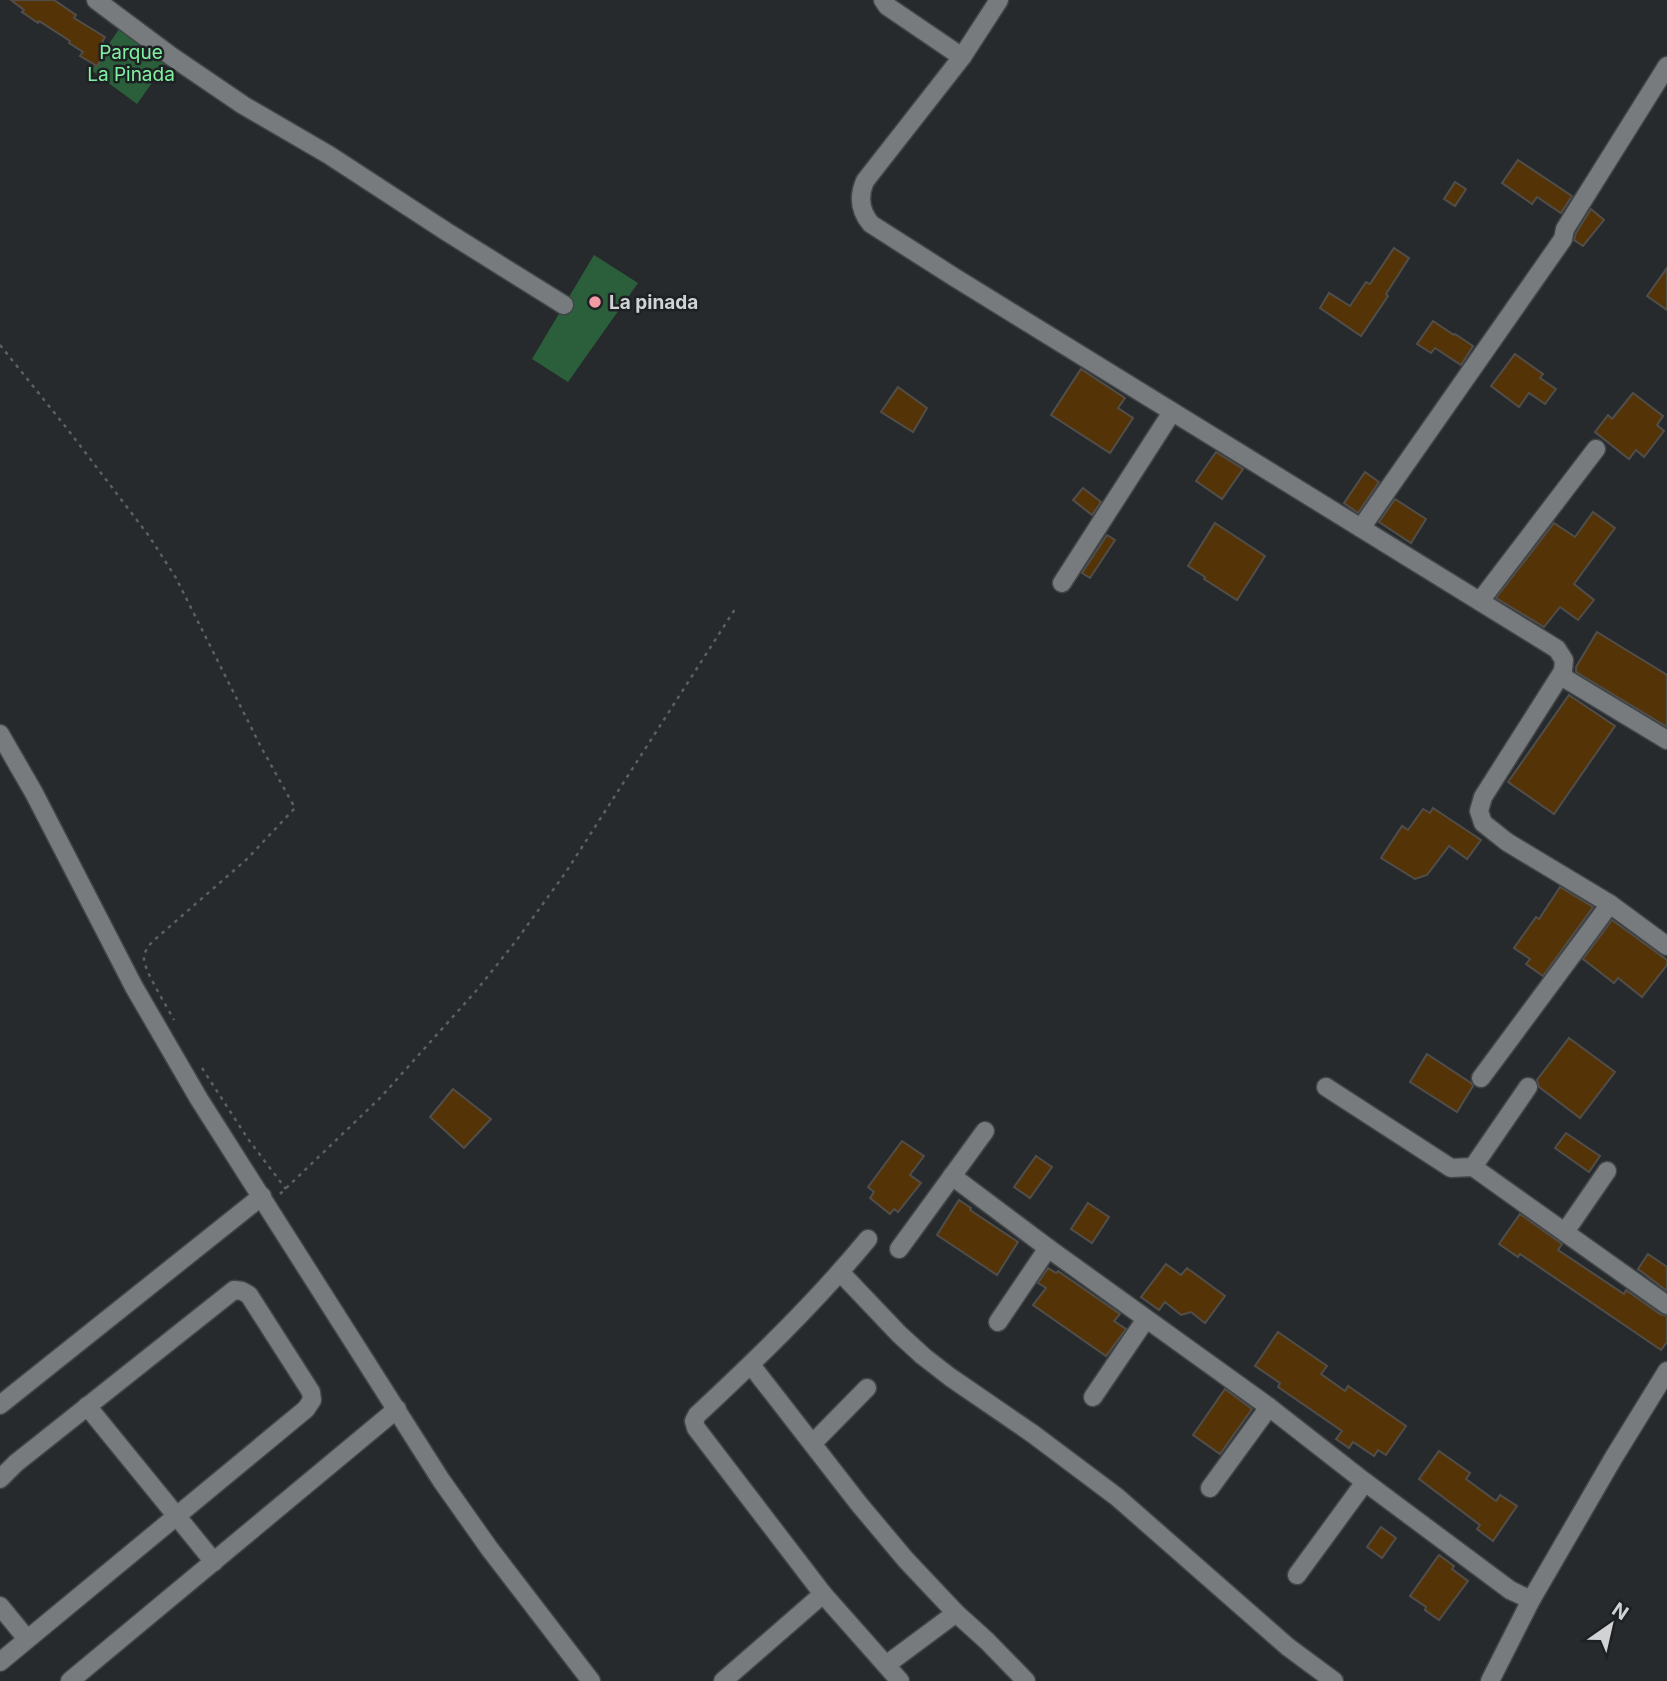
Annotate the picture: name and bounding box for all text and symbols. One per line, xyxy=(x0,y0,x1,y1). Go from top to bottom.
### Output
park label: Parque La Pinada xyxy=(87,41,175,86)
place label: La pinada xyxy=(609,291,698,314)
marker: La pinada xyxy=(587,294,603,310)
north arrow xyxy=(1576,1590,1646,1660)
text: N xyxy=(1608,1598,1633,1625)

